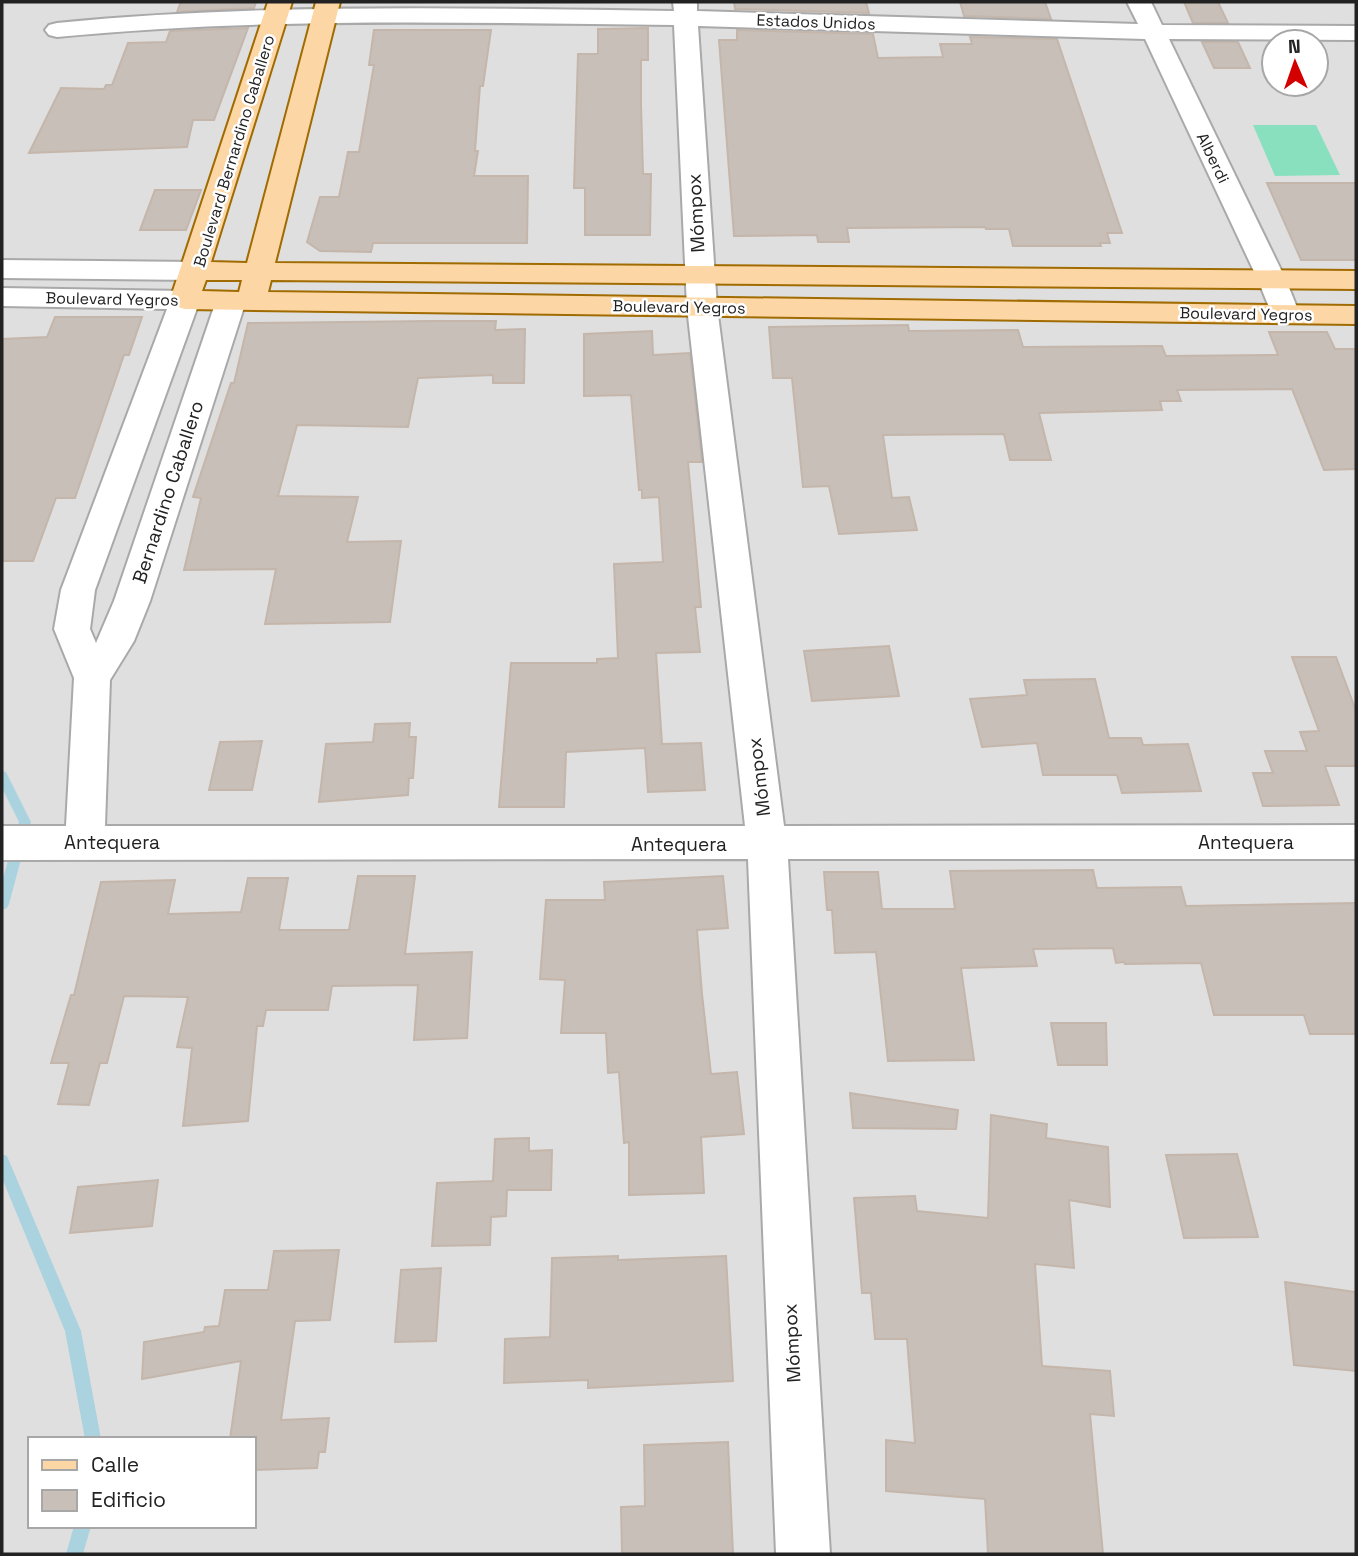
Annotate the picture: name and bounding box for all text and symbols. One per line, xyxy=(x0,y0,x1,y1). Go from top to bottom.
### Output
street label: Estados Unidos xyxy=(756,9,876,35)
north arrow xyxy=(1260,28,1330,98)
street label: Boulevard Bernardino Caballero xyxy=(189,32,279,270)
text: N xyxy=(1288,34,1301,59)
street label: Alberdi xyxy=(1192,129,1234,187)
street label: Mómpox xyxy=(681,173,711,253)
street label: Boulevard Yegros xyxy=(45,287,179,311)
street label: Boulevard Yegros xyxy=(612,295,746,319)
street label: Boulevard Yegros xyxy=(1179,302,1313,326)
street label: Bernardino Caballero xyxy=(127,397,209,587)
street label: Mómpox xyxy=(742,736,776,818)
street label: Antequera xyxy=(64,830,160,855)
street label: Antequera xyxy=(1198,830,1294,855)
street label: Antequera xyxy=(631,832,727,857)
street label: Mómpox xyxy=(777,1303,807,1383)
legend xyxy=(28,1437,256,1528)
text: Calle xyxy=(91,1451,139,1478)
text: Edificio xyxy=(91,1486,166,1513)

